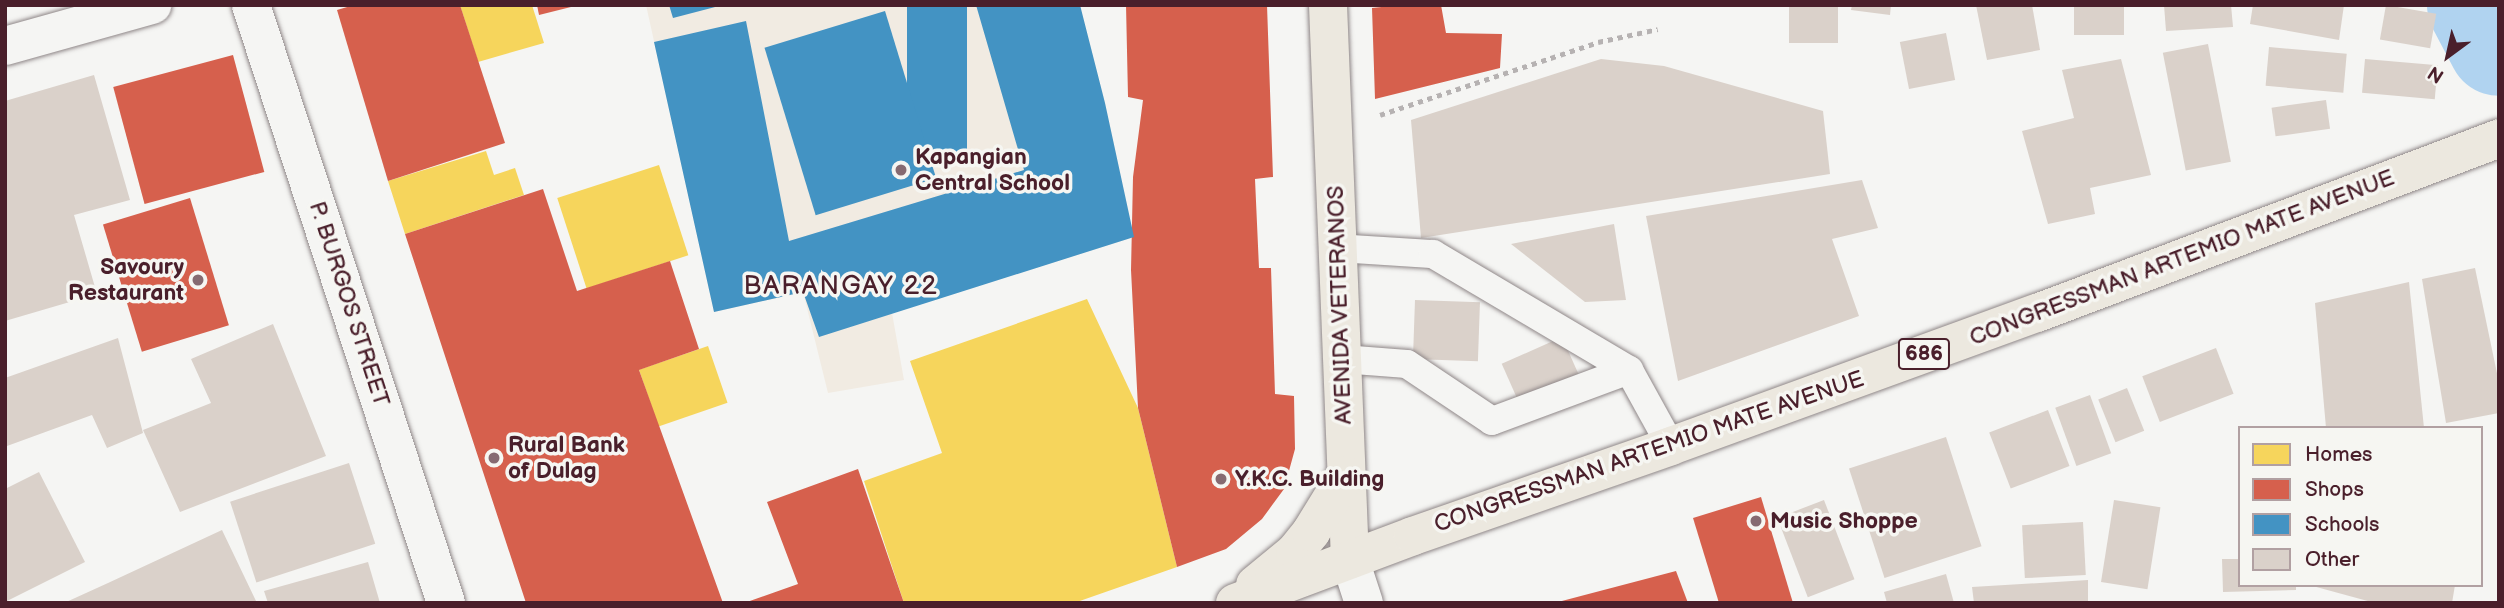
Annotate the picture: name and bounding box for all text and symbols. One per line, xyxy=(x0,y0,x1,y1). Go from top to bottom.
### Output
north arrow xyxy=(2413,21,2483,91)
text: N xyxy=(2424,60,2449,88)
place label: Kapangian Central School xyxy=(915,143,1070,197)
marker: Kapangian Central School xyxy=(893,162,909,178)
street label: CONGRESSMAN ARTEMIO MATE AVENUE xyxy=(1966,164,2398,352)
street label: AVENIDA VETERANOS xyxy=(1322,185,1358,425)
street label: P. BURGOS STREET xyxy=(303,198,395,410)
place label: Savoury Restaurant xyxy=(68,253,184,307)
district label: BARANGAY 22 xyxy=(745,271,937,303)
marker: Savoury Restaurant xyxy=(190,272,206,288)
road number: 686 xyxy=(1898,336,1950,372)
street label: CONGRESSMAN ARTEMIO MATE AVENUE xyxy=(1430,365,1868,539)
legend xyxy=(2238,426,2483,587)
place label: Rural Bank of Dulag xyxy=(508,431,625,485)
text: Homes xyxy=(2305,442,2373,467)
marker: Rural Bank of Dulag xyxy=(486,450,502,466)
place label: Y.K.C. Building xyxy=(1235,465,1384,493)
marker: Y.K.C. Building xyxy=(1213,471,1229,487)
text: Shops xyxy=(2305,477,2364,502)
place label: Music Shoppe xyxy=(1770,507,1918,535)
text: Schools xyxy=(2305,512,2379,537)
marker: Music Shoppe xyxy=(1748,513,1764,529)
text: Other xyxy=(2305,547,2359,572)

